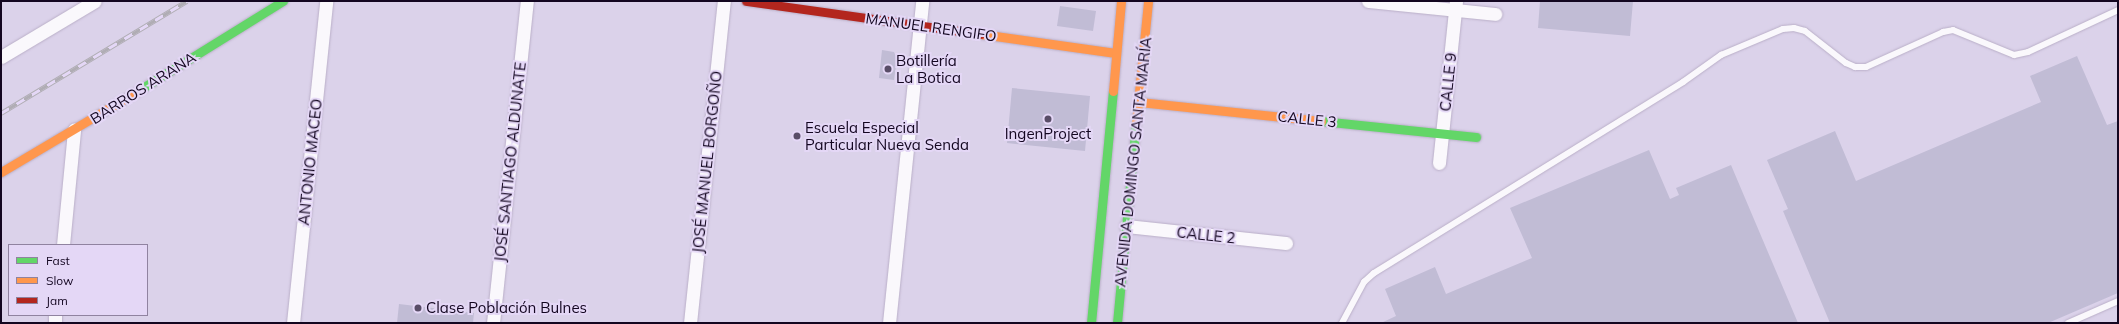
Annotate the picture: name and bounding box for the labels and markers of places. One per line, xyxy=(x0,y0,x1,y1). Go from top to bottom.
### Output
place label: Botillería La Botica xyxy=(896,51,961,86)
marker: Botillería La Botica xyxy=(883,64,893,74)
marker: IngenProject xyxy=(1043,114,1053,124)
place label: Escuela Especial Particular Nueva Senda xyxy=(805,118,969,153)
place label: IngenProject xyxy=(1005,125,1091,143)
marker: Escuela Especial Particular Nueva Senda xyxy=(792,131,802,141)
place label: Clase Población Bulnes xyxy=(426,299,587,317)
marker: Clase Población Bulnes xyxy=(413,303,423,313)

